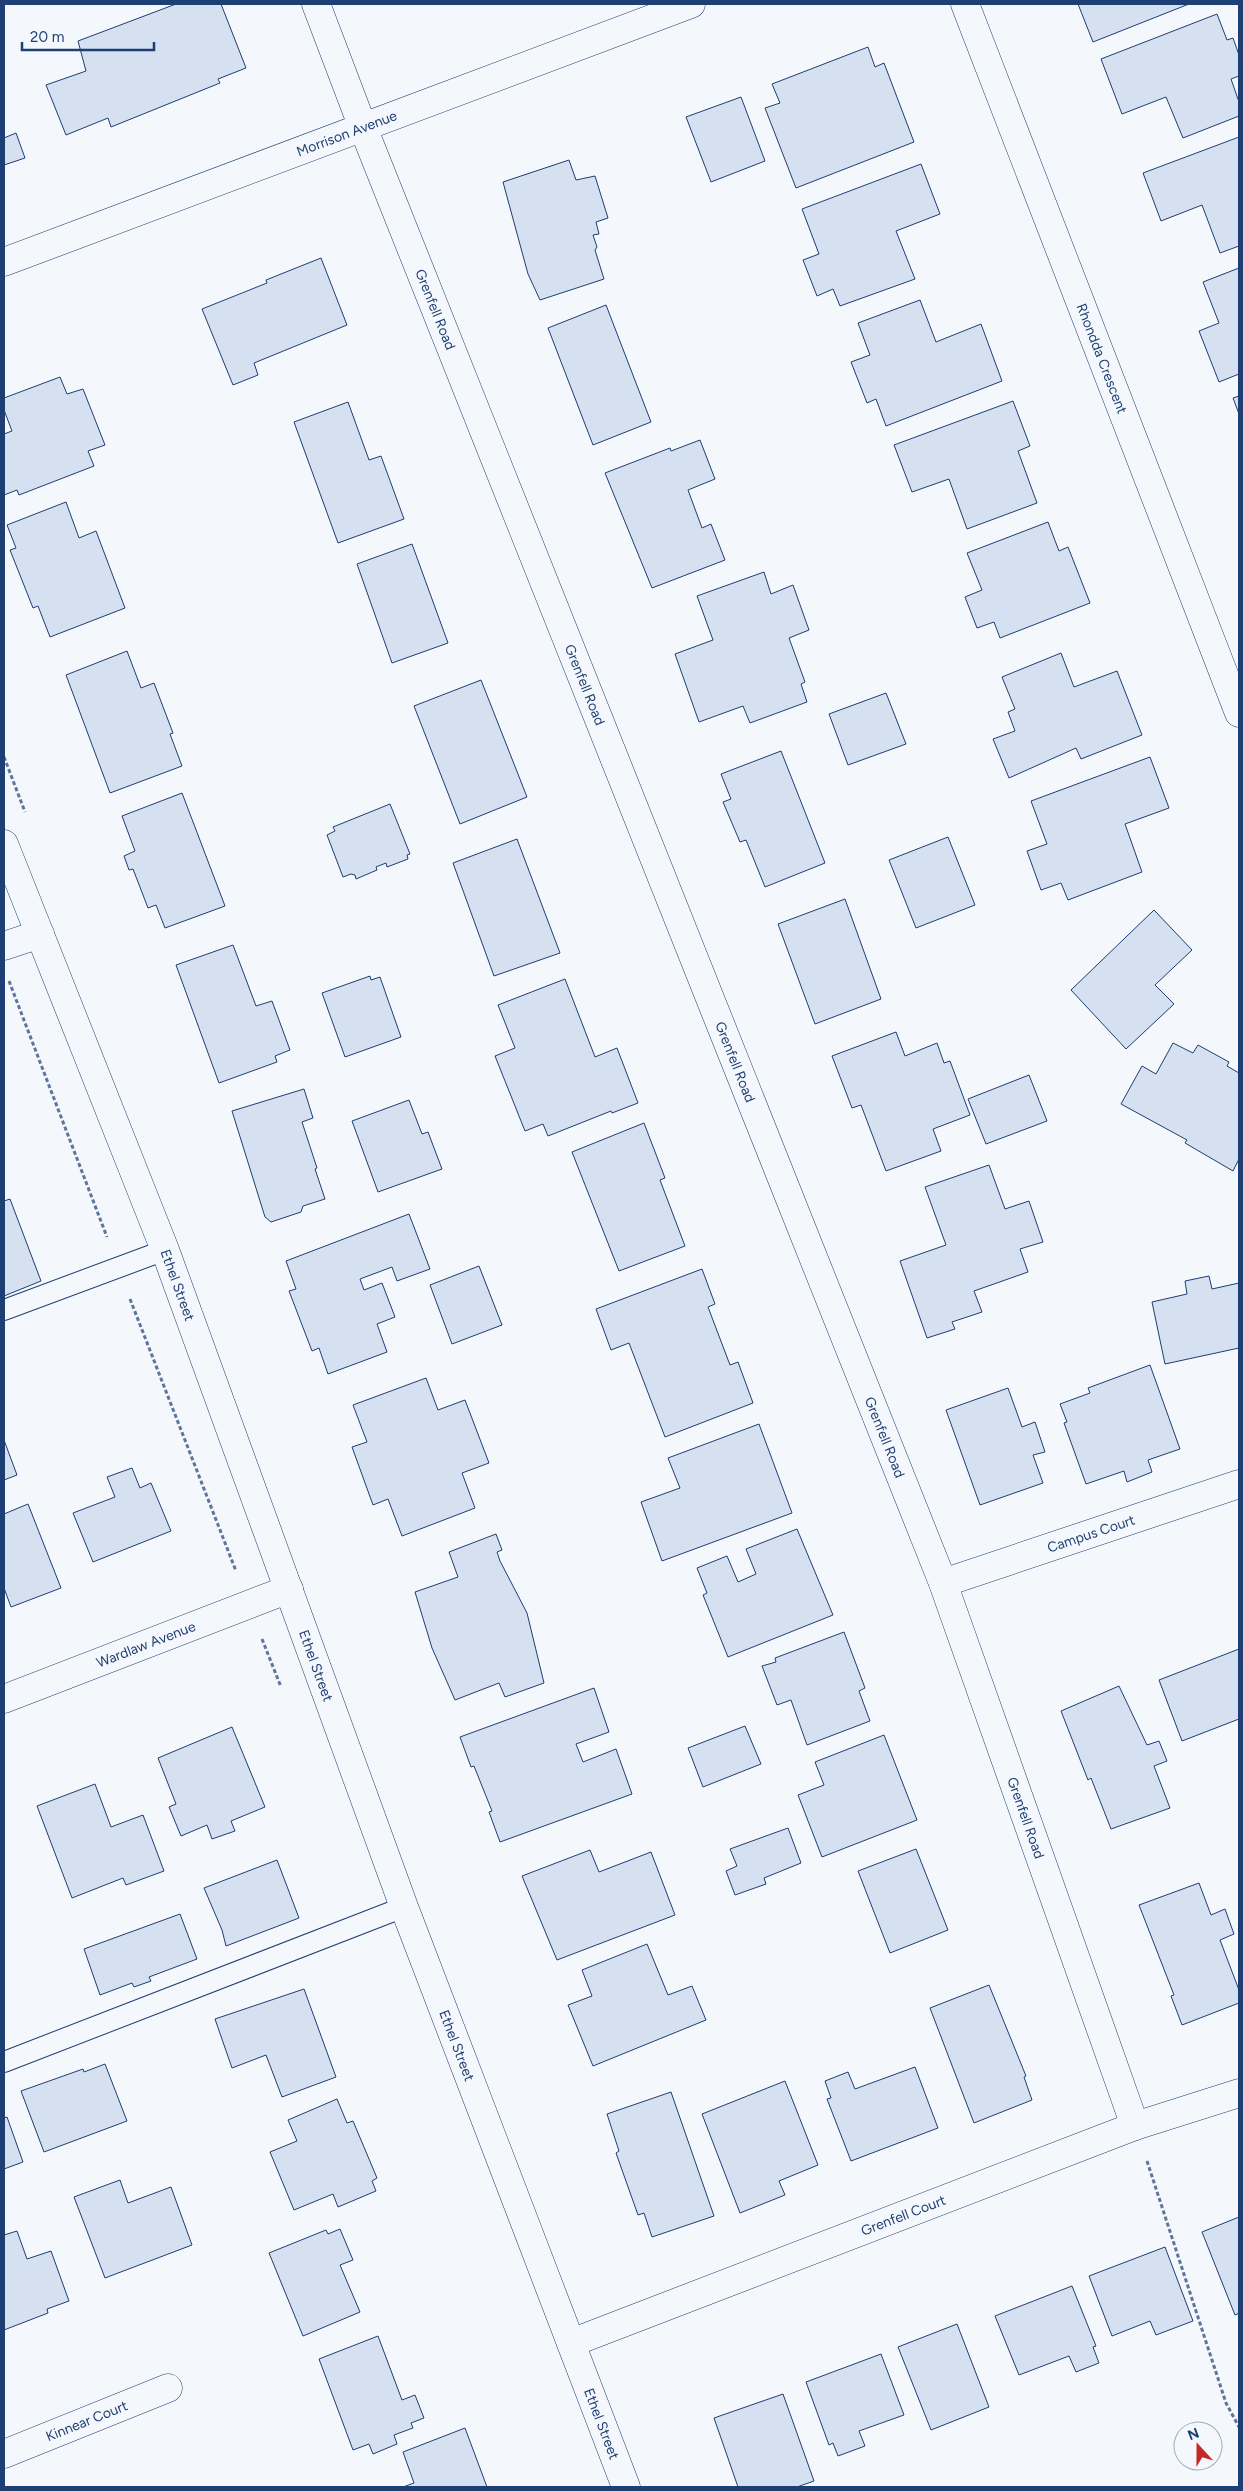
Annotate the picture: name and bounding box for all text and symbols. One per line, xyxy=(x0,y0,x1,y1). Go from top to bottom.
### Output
scale bar xyxy=(22,20,155,52)
text: 20 m xyxy=(30,28,64,46)
street label: Morrison Avenue xyxy=(294,107,400,160)
street label: Grenfell Road xyxy=(412,267,459,352)
street label: Rhondda Crescent xyxy=(1073,301,1131,416)
street label: Grenfell Road xyxy=(561,642,609,728)
street label: Grenfell Road xyxy=(712,1019,759,1105)
street label: Ethel Street xyxy=(157,1247,199,1323)
street label: Grenfell Road xyxy=(861,1394,909,1480)
street label: Campus Court xyxy=(1045,1511,1137,1556)
street label: Wardlaw Avenue xyxy=(94,1617,198,1671)
street label: Ethel Street xyxy=(295,1628,337,1704)
street label: Grenfell Road xyxy=(1004,1775,1048,1861)
street label: Ethel Street xyxy=(436,2007,478,2083)
street label: Grenfell Court xyxy=(859,2191,948,2239)
street label: Ethel Street xyxy=(580,2386,623,2462)
street label: Kinnear Court xyxy=(43,2397,130,2445)
north arrow xyxy=(1173,2421,1223,2471)
text: N xyxy=(1185,2424,1202,2444)

